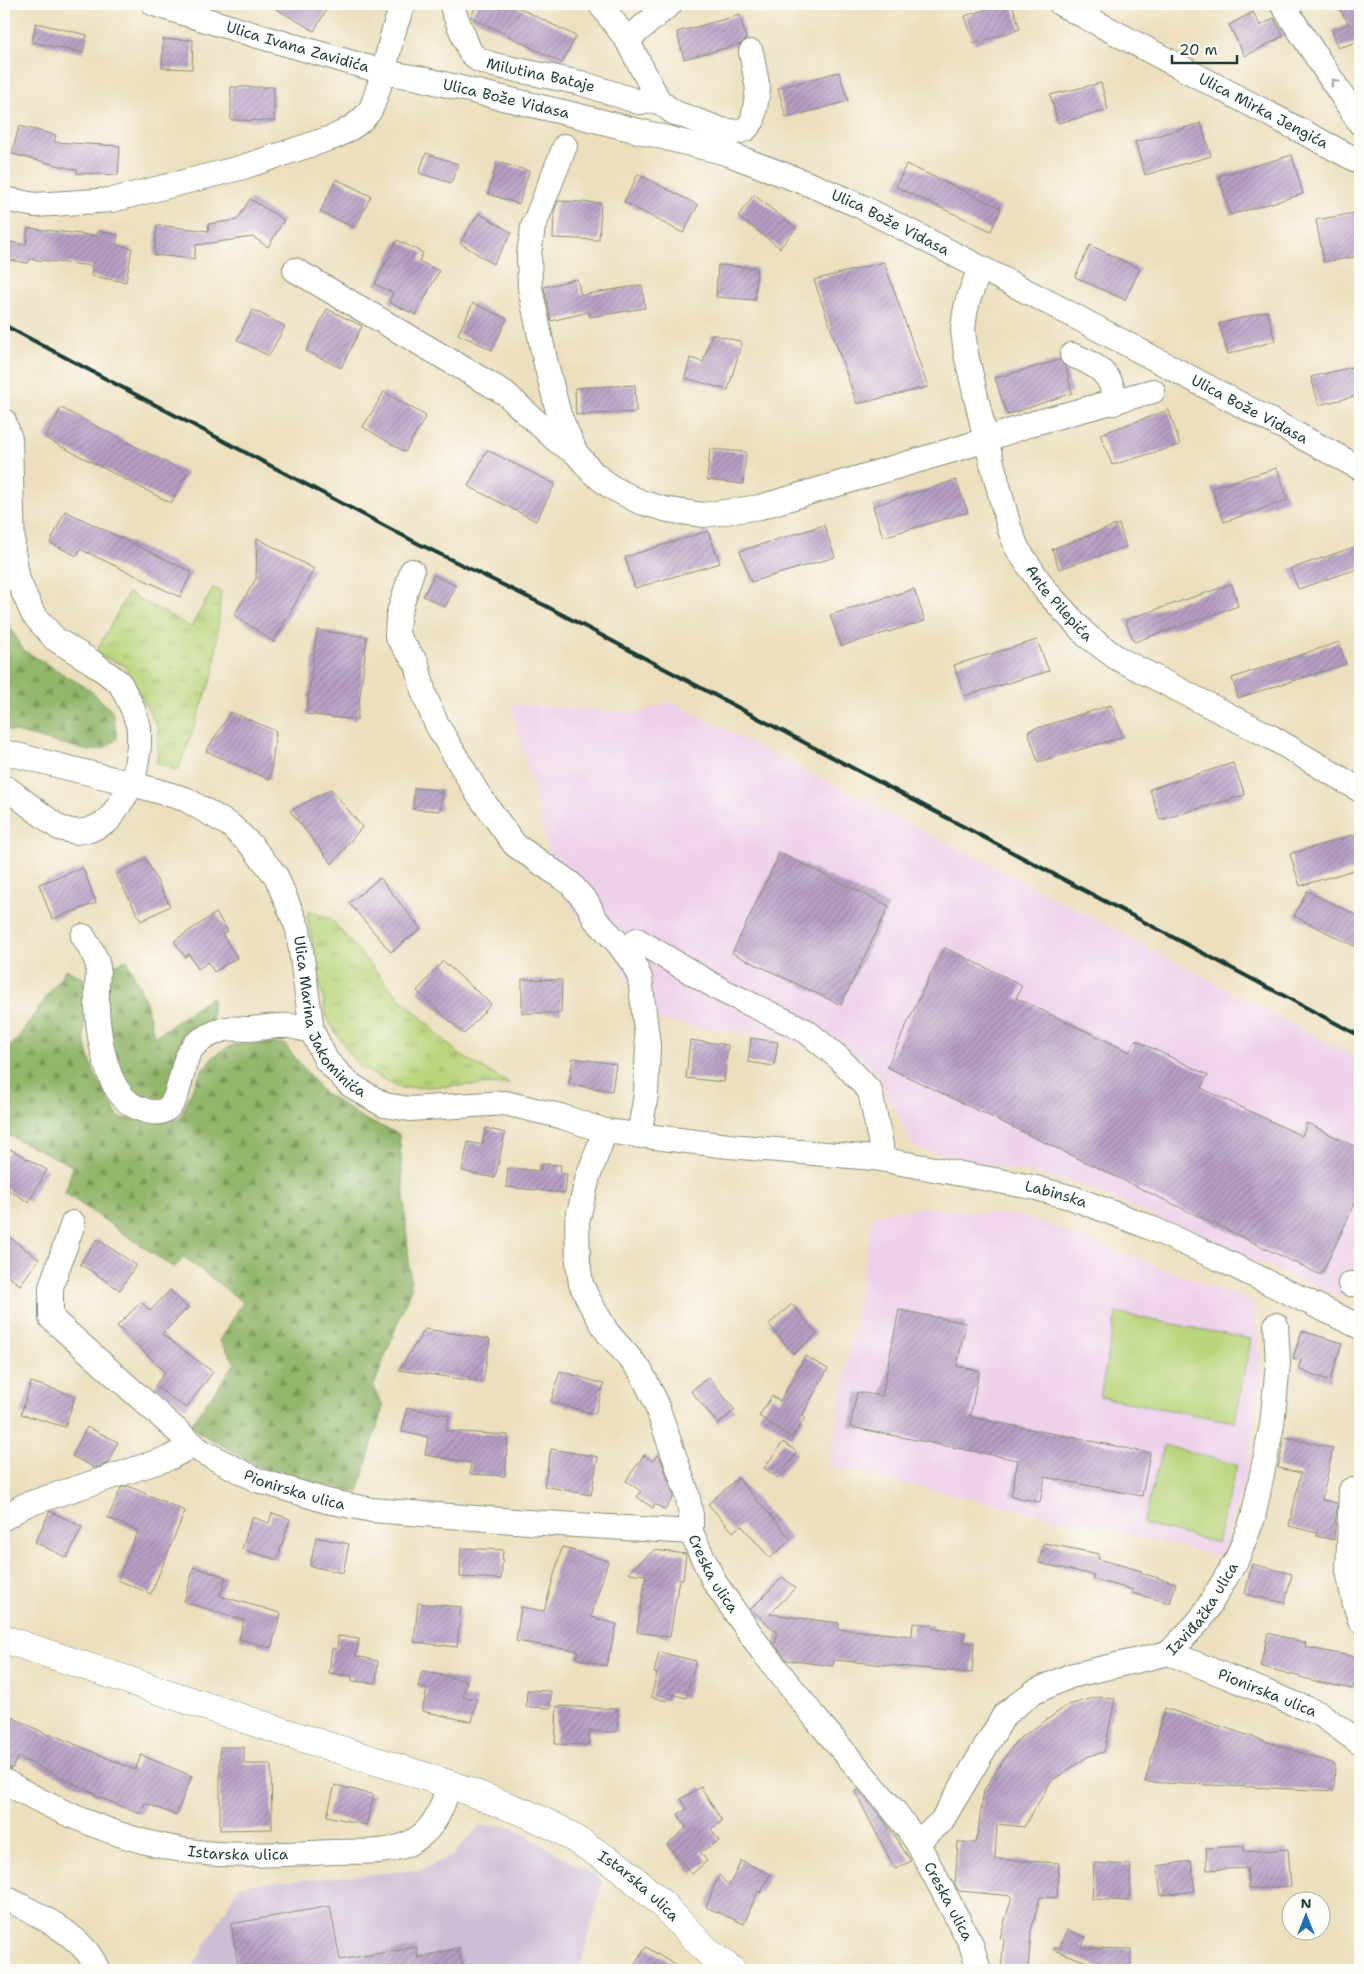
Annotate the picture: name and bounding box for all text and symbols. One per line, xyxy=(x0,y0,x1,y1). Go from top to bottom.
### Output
street label: Ulica Ivana Zavidića xyxy=(224,17,372,77)
scale bar xyxy=(1172,32,1236,64)
text: 20 m xyxy=(1179,40,1218,60)
street label: Milutina Bataje xyxy=(484,53,598,97)
street label: Ulica Mirka Jengića xyxy=(1195,69,1332,154)
street label: Ulica Bože Vidasa xyxy=(441,74,572,124)
one-way arrow xyxy=(1331,78,1340,87)
street label: Ulica Bože Vidasa xyxy=(828,185,953,260)
street label: Ulica Bože Vidasa xyxy=(1188,370,1312,449)
street label: Ante Pilepića xyxy=(1021,561,1097,646)
street label: Ulica Marina Jakominića xyxy=(289,935,370,1102)
street label: Labinska xyxy=(1023,1176,1091,1213)
street label: Pionirska ulica xyxy=(240,1465,347,1514)
street label: Creska ulica xyxy=(683,1531,743,1617)
street label: Izviđačka ulica xyxy=(1162,1558,1243,1660)
street label: Pionirska ulica xyxy=(1215,1664,1320,1722)
street label: Istarska ulica xyxy=(186,1841,289,1865)
street label: Istarska ulica xyxy=(594,1846,684,1926)
street label: Creska ulica xyxy=(919,1858,978,1945)
north arrow xyxy=(1282,1892,1332,1942)
text: N xyxy=(1300,1894,1312,1912)

